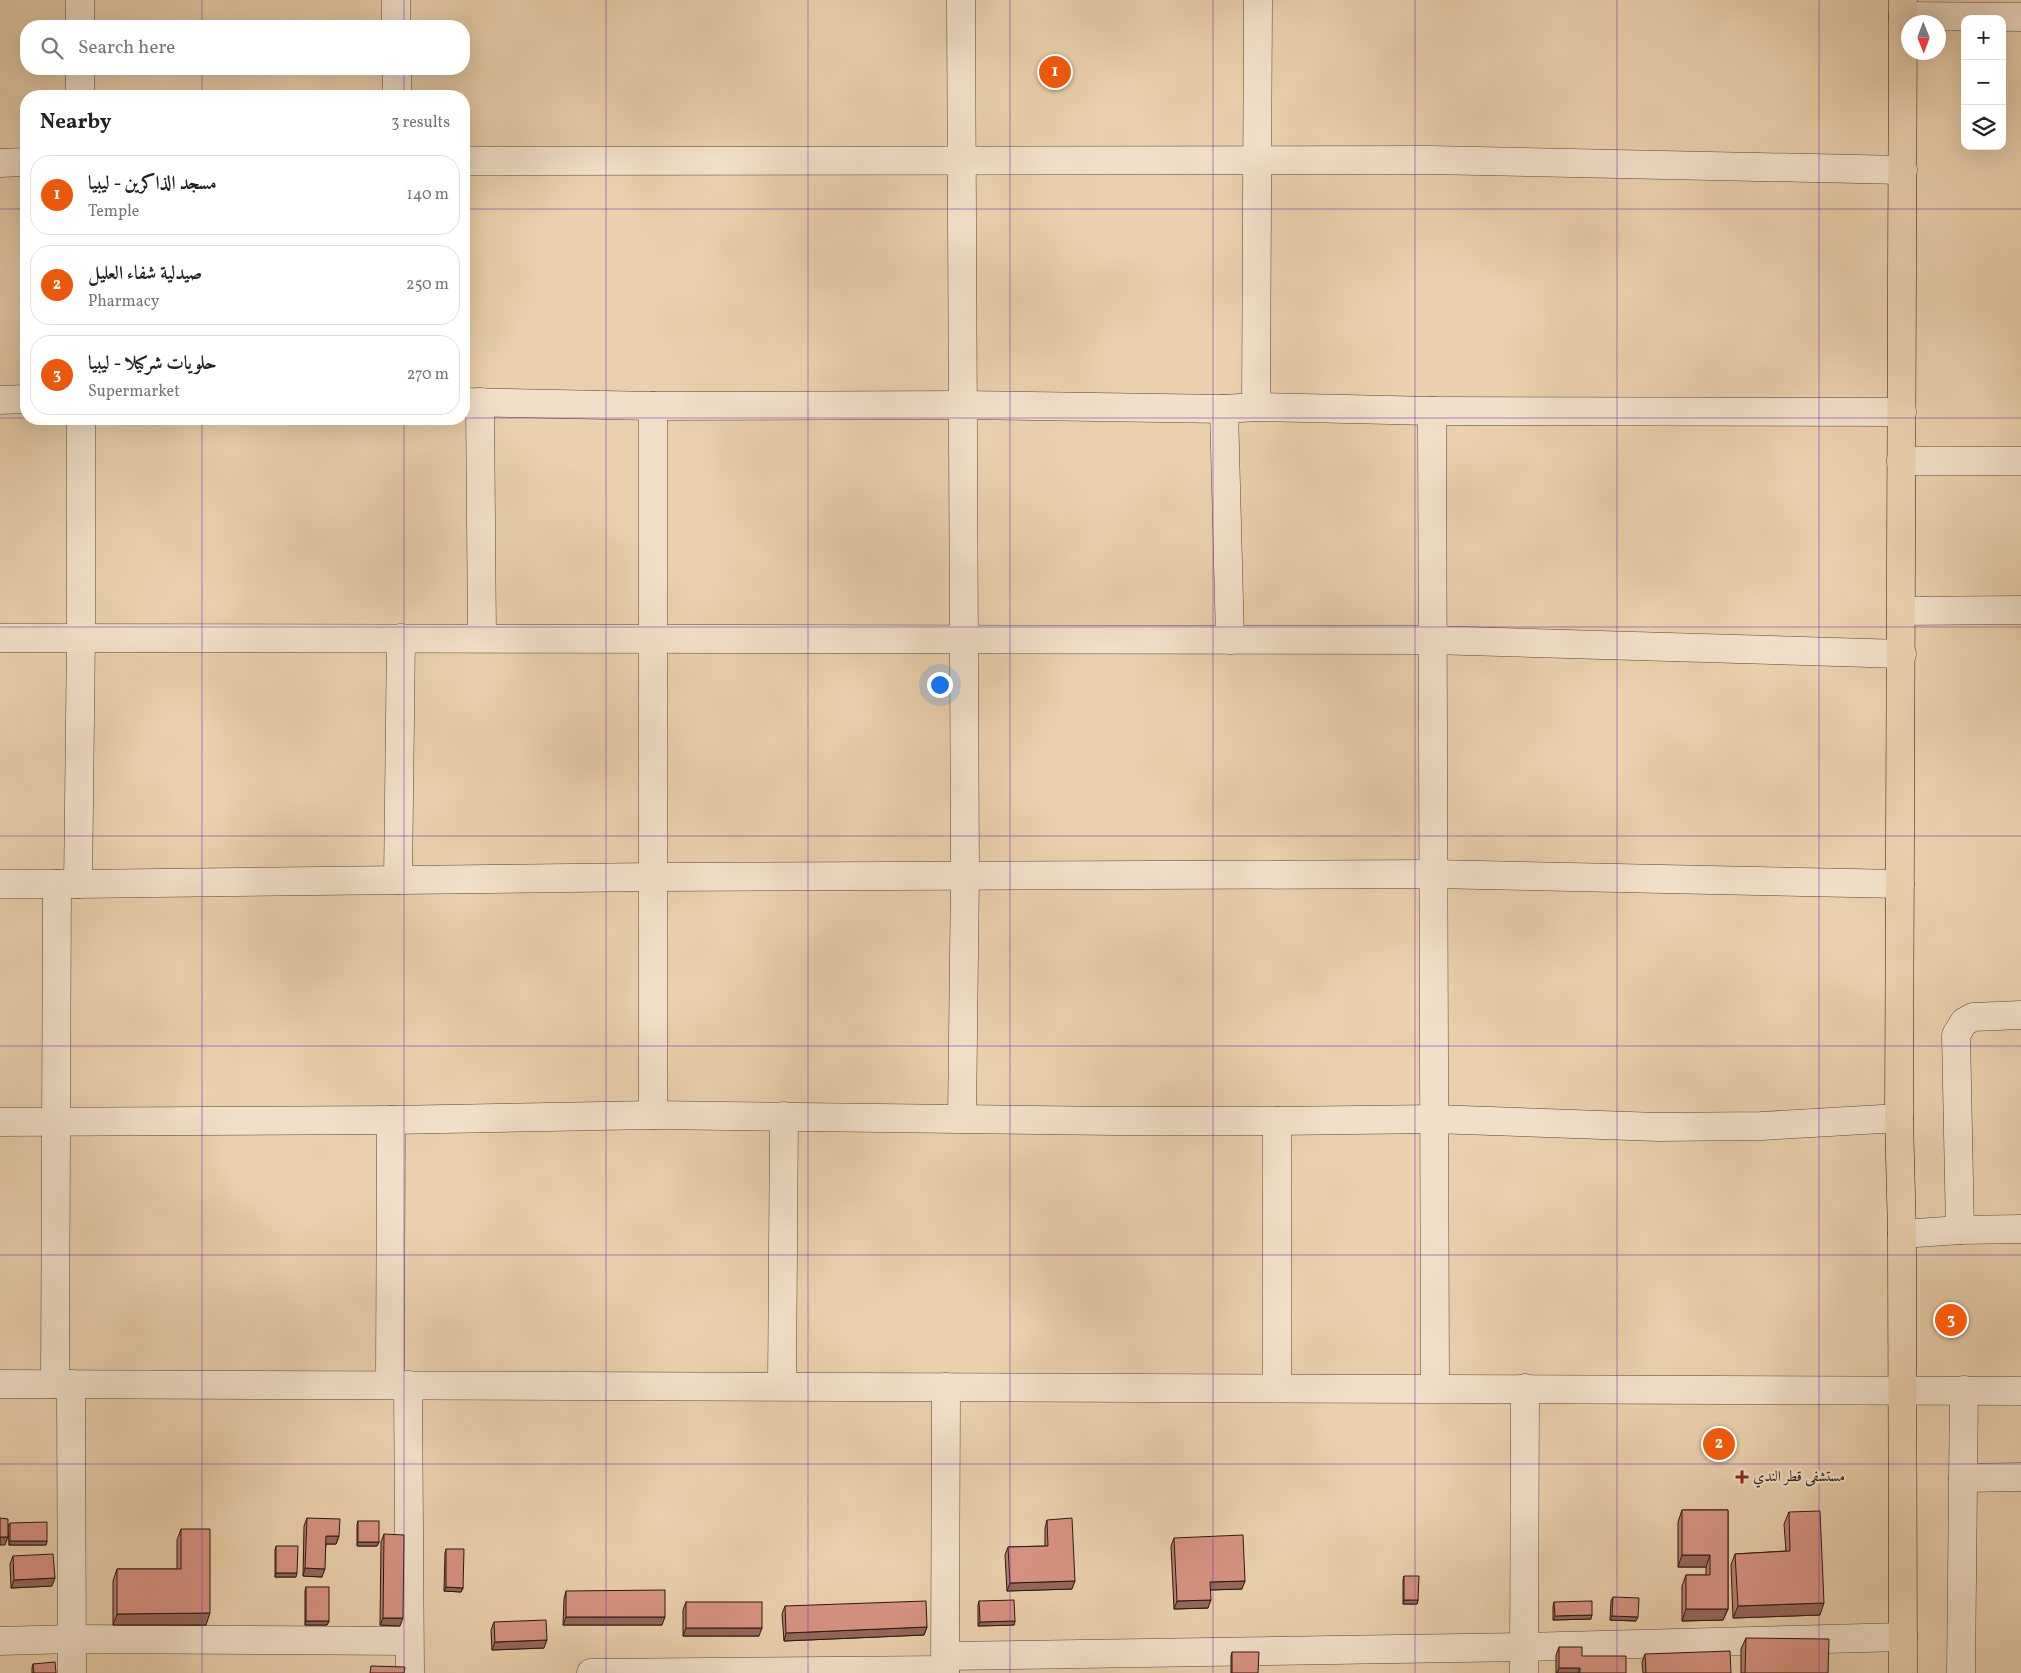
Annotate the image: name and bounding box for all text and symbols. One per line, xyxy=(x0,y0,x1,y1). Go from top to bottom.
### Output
north arrow xyxy=(1901,15,1946,60)
map controls xyxy=(1961,15,2006,150)
button: + xyxy=(1961,15,2006,60)
search box xyxy=(20,20,470,75)
icon: search xyxy=(38,34,66,62)
text: Search here xyxy=(78,35,175,61)
pin: 1 xyxy=(1039,53,1071,91)
button: − xyxy=(1961,60,2006,105)
button: layers xyxy=(1961,105,2006,150)
text: Nearby xyxy=(40,108,111,137)
text: 3 results xyxy=(391,112,450,134)
text: مسجد الذاكرين - ليبيا xyxy=(88,171,217,197)
text: 1 xyxy=(54,184,60,206)
text: 140 m xyxy=(407,184,449,206)
text: Temple xyxy=(88,201,139,223)
text: صيدلية شفاء العليل xyxy=(88,261,202,287)
text: 2 xyxy=(53,274,61,296)
text: 250 m xyxy=(406,274,449,296)
text: Pharmacy xyxy=(88,291,159,313)
text: حلويات شركيلا - ليبيا xyxy=(88,351,217,377)
text: 3 xyxy=(53,364,61,386)
text: 270 m xyxy=(407,364,449,386)
text: Supermarket xyxy=(88,381,180,403)
your location xyxy=(927,672,953,698)
pin: 3 xyxy=(1935,1301,1967,1339)
pin: 2 xyxy=(1703,1425,1735,1463)
place label: مستشفى قطر الندي xyxy=(1753,1467,1845,1488)
marker: مستشفى قطر الندي xyxy=(1735,1470,1749,1484)

